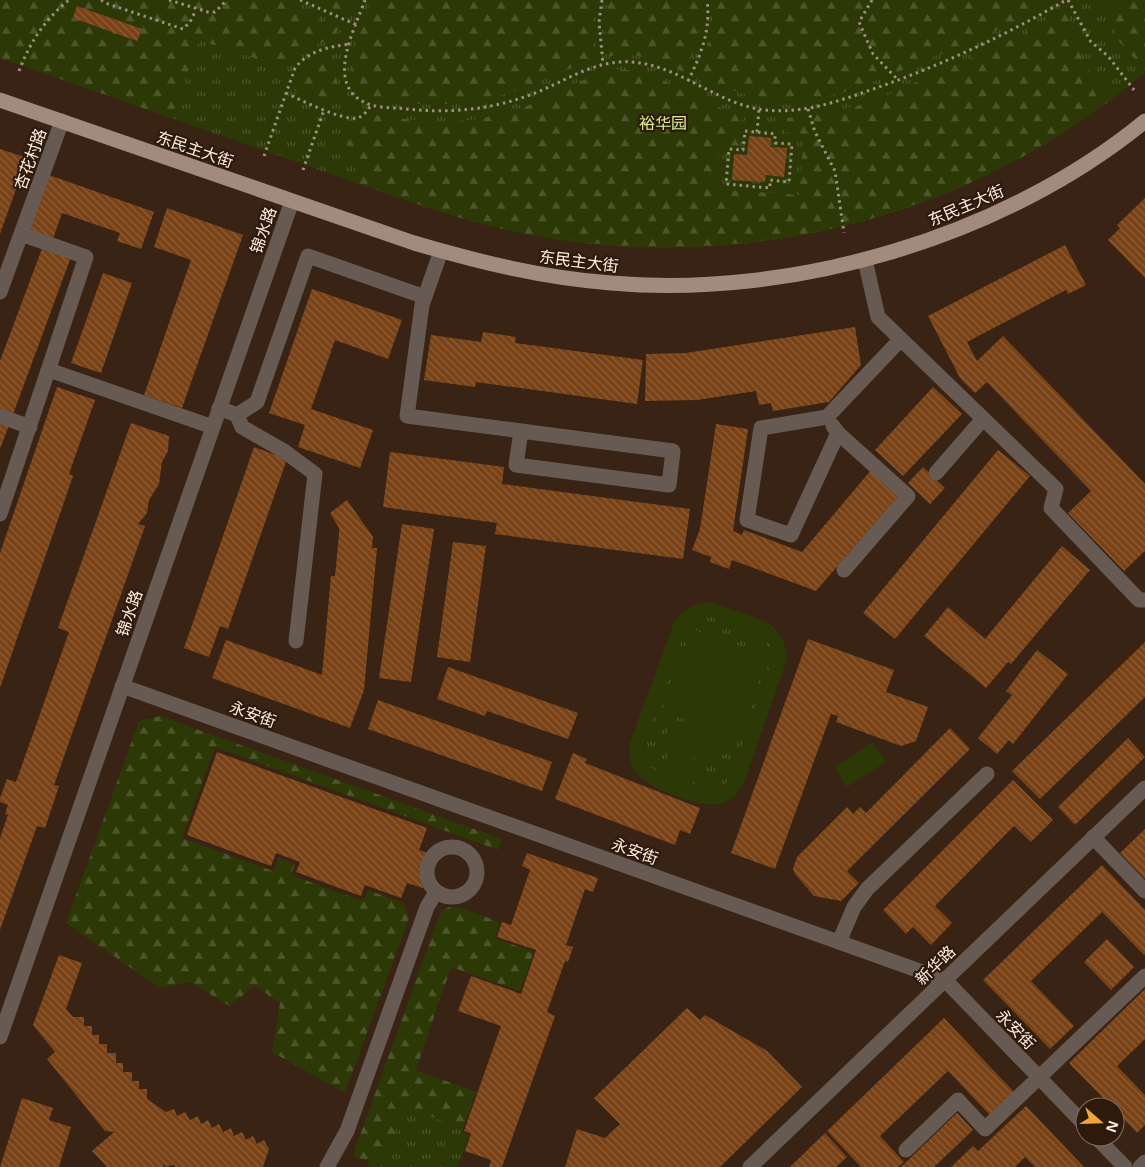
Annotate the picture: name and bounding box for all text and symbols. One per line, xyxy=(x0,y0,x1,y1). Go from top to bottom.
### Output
park label: 裕华园 xyxy=(639,112,687,134)
street label: 杏花村路 xyxy=(9,125,51,193)
street label: 东民主大街 xyxy=(154,126,236,172)
street label: 东民主大街 xyxy=(925,179,1007,231)
street label: 锦水路 xyxy=(245,204,281,256)
street label: 东民主大街 xyxy=(538,245,620,277)
street label: 锦水路 xyxy=(111,587,147,639)
street label: 永安街 xyxy=(227,695,279,733)
street label: 永安街 xyxy=(609,832,661,870)
street label: 新华路 xyxy=(910,940,960,990)
street label: 永安街 xyxy=(991,1004,1041,1054)
north arrow xyxy=(1075,1097,1125,1147)
text: N xyxy=(1102,1118,1124,1135)

